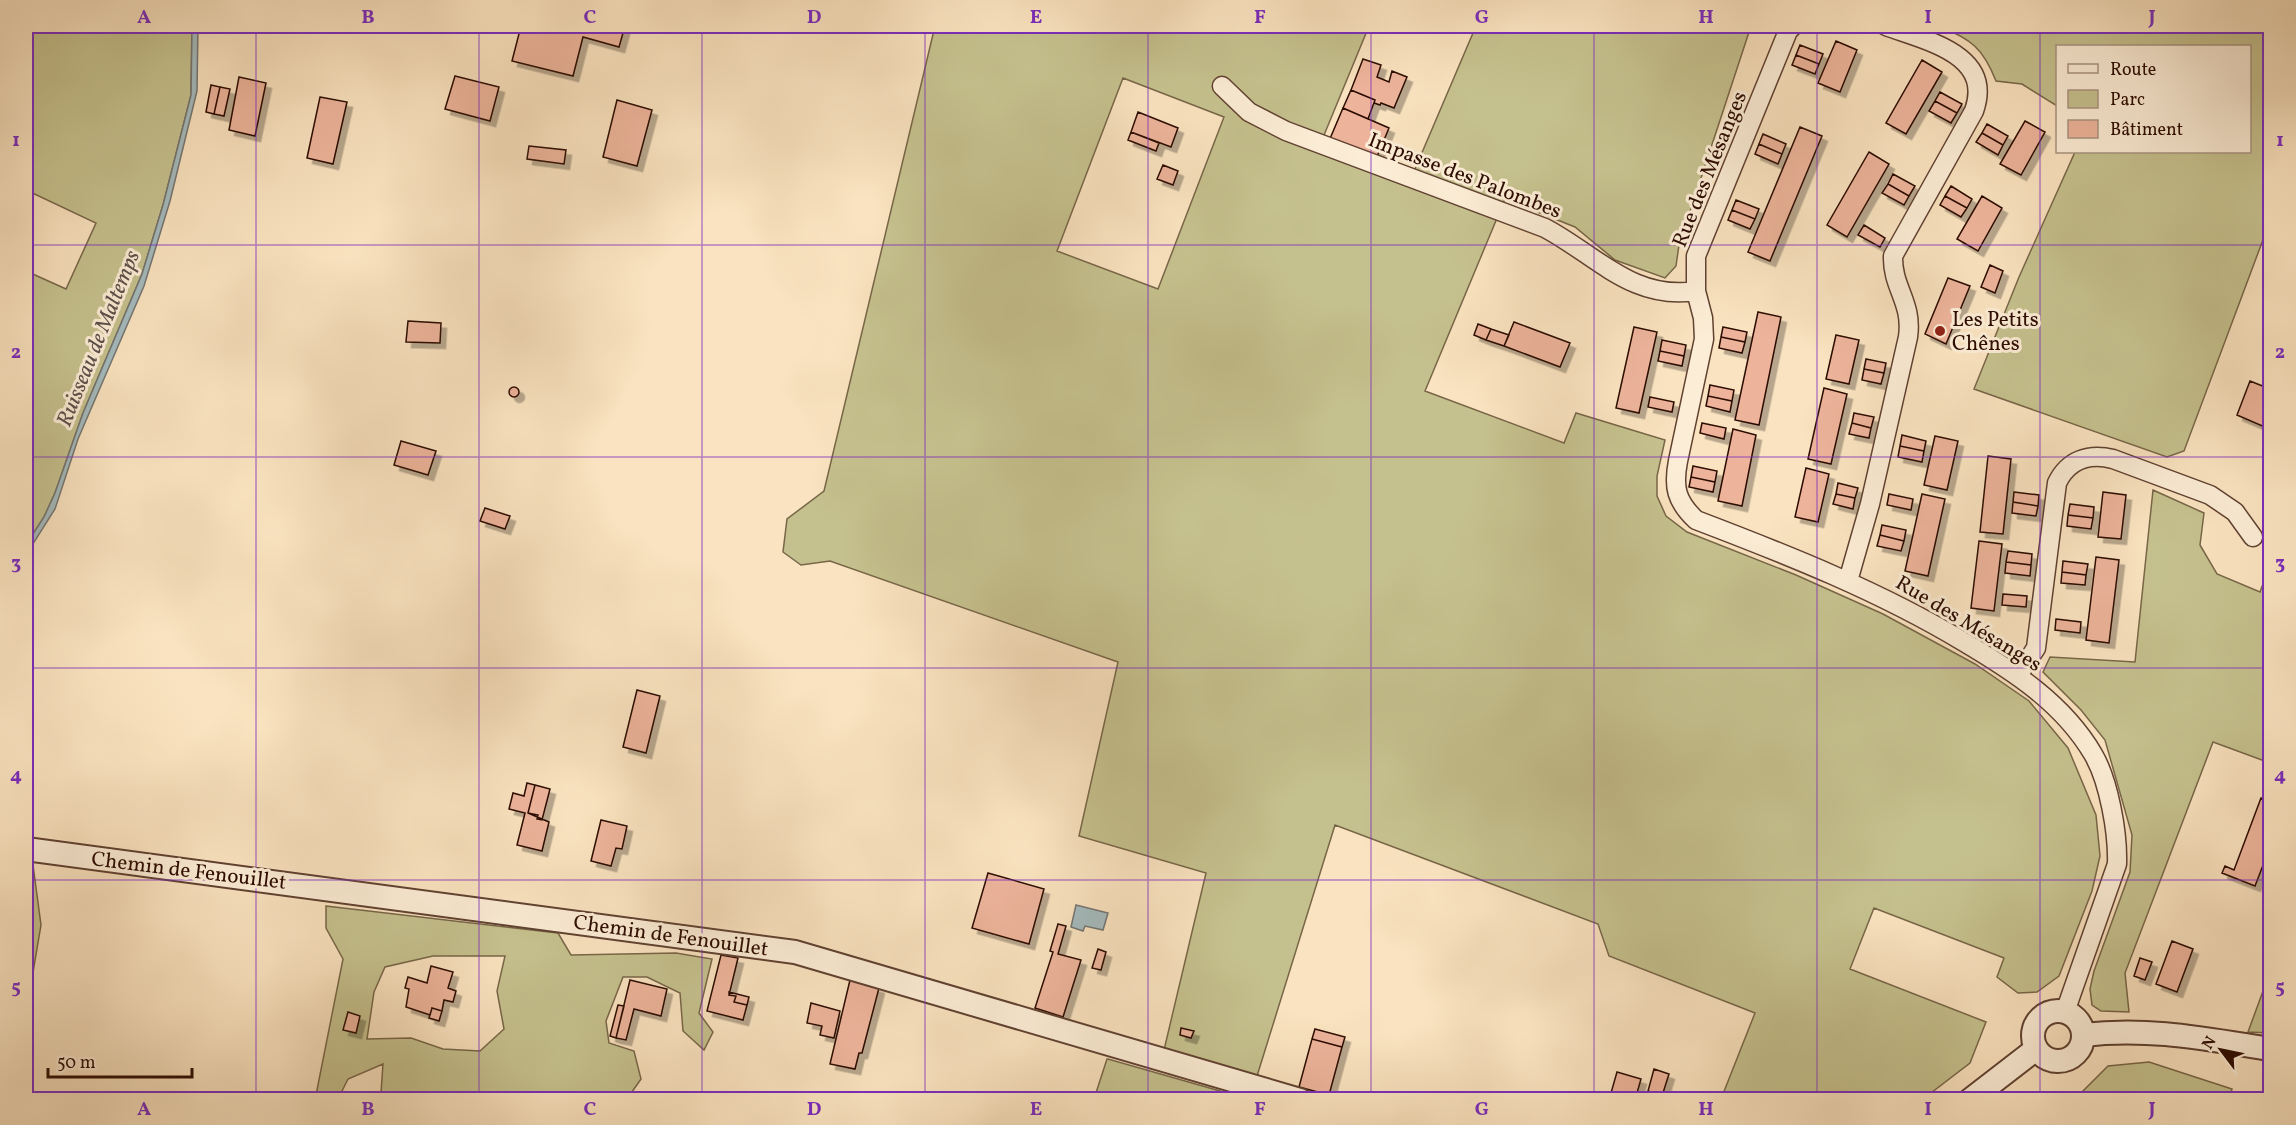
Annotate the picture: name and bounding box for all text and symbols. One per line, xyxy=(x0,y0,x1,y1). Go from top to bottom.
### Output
text: A xyxy=(137,4,151,32)
text: B xyxy=(361,4,375,32)
text: C xyxy=(584,4,597,32)
text: D xyxy=(807,4,821,32)
text: E xyxy=(1030,4,1042,32)
text: F xyxy=(1254,4,1266,32)
text: G xyxy=(1475,4,1489,32)
text: H xyxy=(1698,4,1714,32)
text: I xyxy=(1924,4,1932,32)
text: J xyxy=(2147,4,2156,32)
legend xyxy=(2056,45,2251,153)
text: Route xyxy=(2110,58,2156,83)
street label: Rue des Mésanges xyxy=(1666,87,1755,252)
text: Parc xyxy=(2110,88,2145,113)
text: Bâtiment xyxy=(2110,118,2183,143)
street label: Impasse des Palombes xyxy=(1364,126,1565,227)
text: 1 xyxy=(12,127,20,155)
text: 1 xyxy=(2276,127,2284,155)
water label: Ruisseau de Maltemps xyxy=(50,246,149,432)
place label: Les Petits Chênes xyxy=(1952,306,2039,359)
marker: Les Petits Chênes xyxy=(1933,324,1947,338)
text: 2 xyxy=(11,339,21,367)
text: 2 xyxy=(2275,339,2285,367)
text: 3 xyxy=(11,550,21,578)
text: 3 xyxy=(2275,550,2285,578)
street label: Rue des Mésanges xyxy=(1890,569,2047,679)
text: 4 xyxy=(10,762,22,790)
text: 4 xyxy=(2274,762,2286,790)
street label: Chemin de Fenouillet xyxy=(90,845,288,898)
street label: Chemin de Fenouillet xyxy=(572,908,770,965)
text: 5 xyxy=(11,974,21,1002)
text: 5 xyxy=(2275,974,2285,1002)
north arrow xyxy=(2191,1020,2251,1080)
text: N xyxy=(2198,1032,2223,1054)
scale bar xyxy=(48,1041,192,1079)
text: 50 m xyxy=(57,1051,96,1076)
text: A xyxy=(137,1096,151,1124)
text: B xyxy=(361,1096,375,1124)
text: C xyxy=(584,1096,597,1124)
text: D xyxy=(807,1096,821,1124)
text: E xyxy=(1030,1096,1042,1124)
text: F xyxy=(1254,1096,1266,1124)
text: G xyxy=(1475,1096,1489,1124)
text: H xyxy=(1698,1096,1714,1124)
text: I xyxy=(1924,1096,1932,1124)
text: J xyxy=(2147,1096,2156,1124)

